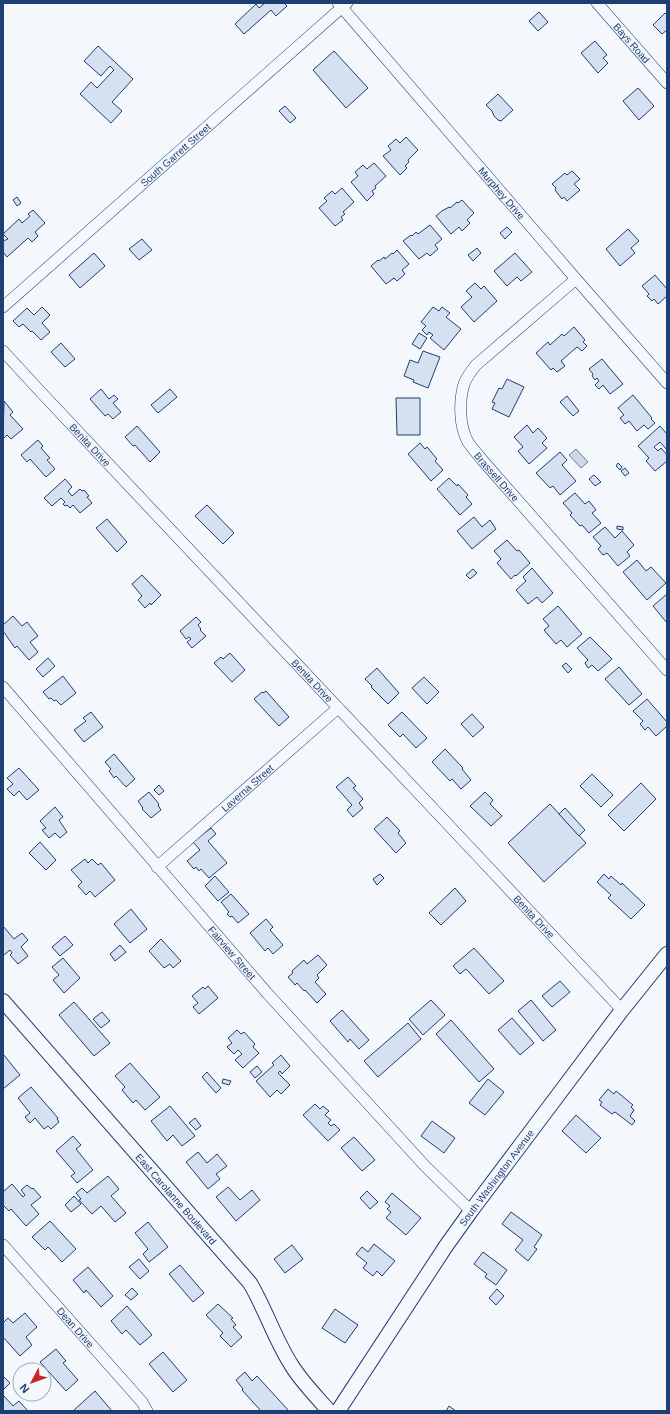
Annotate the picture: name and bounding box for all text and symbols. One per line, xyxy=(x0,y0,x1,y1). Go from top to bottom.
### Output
street label: Bays Road xyxy=(611,21,652,65)
street label: South Garrett Street xyxy=(138,121,213,189)
street label: Murphey Drive xyxy=(476,165,527,222)
street label: Benita Drive xyxy=(67,421,113,469)
street label: Brassell Drive xyxy=(472,450,521,504)
street label: Benita Drive xyxy=(289,657,335,705)
street label: Laverna Street xyxy=(219,762,276,814)
street label: Benita Drive xyxy=(511,893,557,941)
street label: Fairview Street xyxy=(206,924,258,982)
street label: South Washington Avenue xyxy=(457,1127,536,1228)
street label: East Carolanne Boulevard xyxy=(133,1152,219,1247)
street label: Dean Drive xyxy=(55,1305,97,1350)
north arrow xyxy=(12,1362,52,1402)
text: N xyxy=(17,1382,32,1395)

